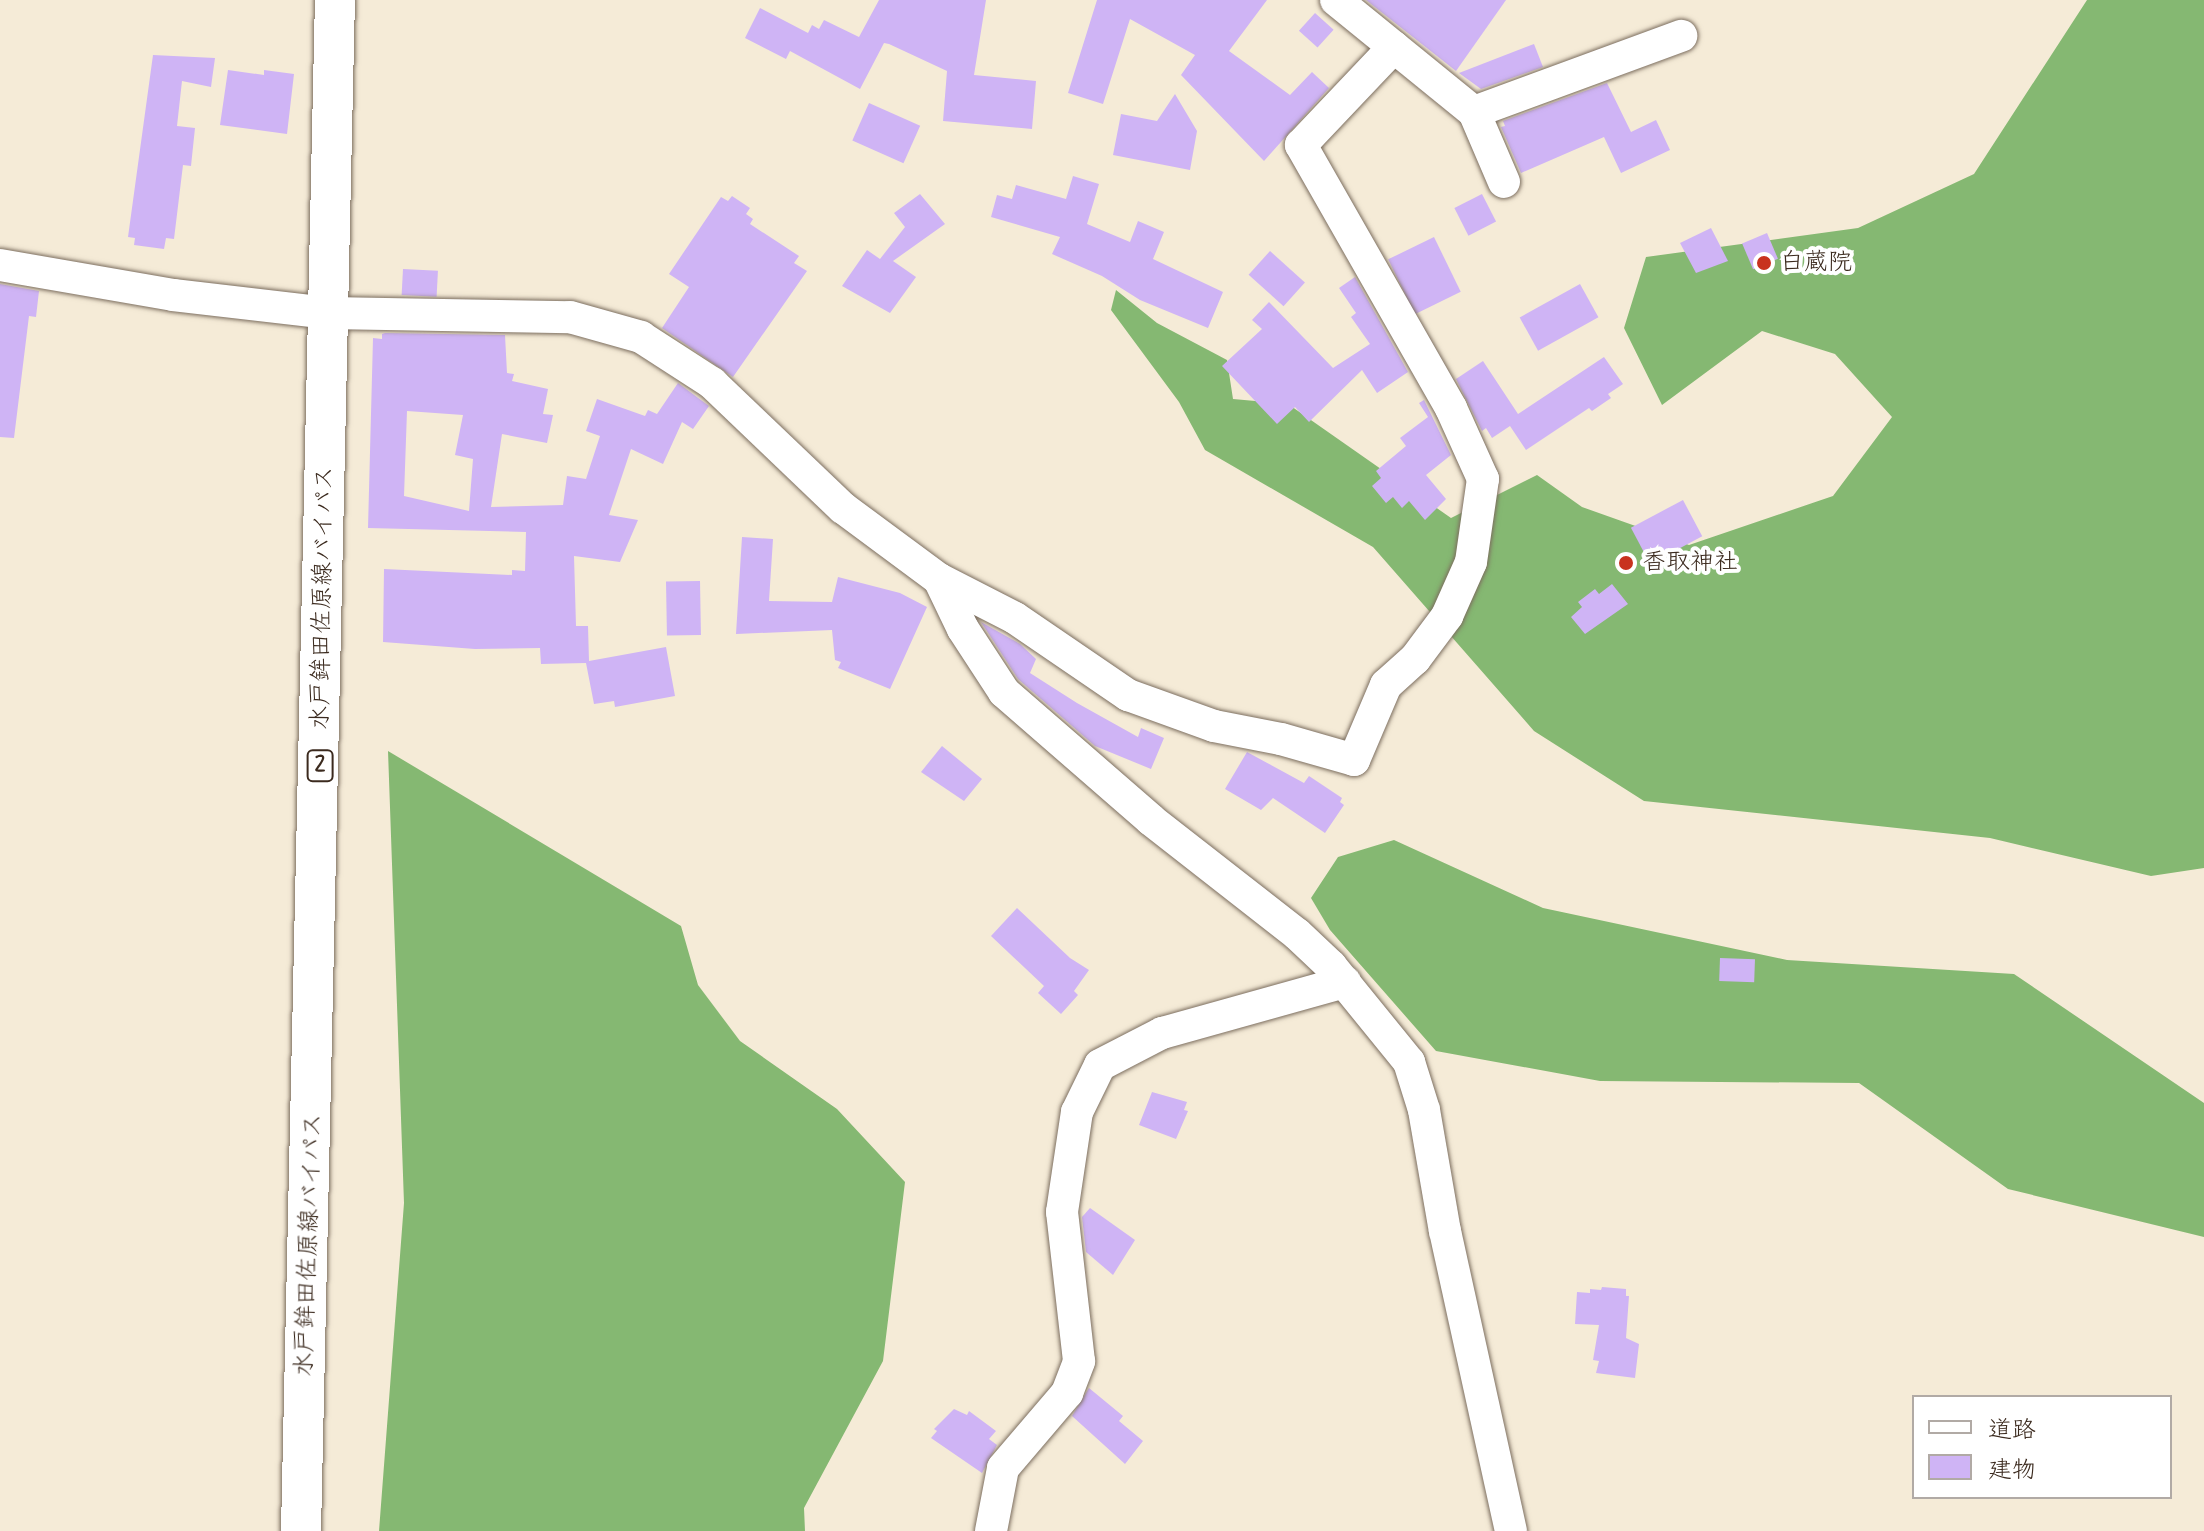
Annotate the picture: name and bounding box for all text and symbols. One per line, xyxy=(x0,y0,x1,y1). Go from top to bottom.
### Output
place label: 白蔵院 xyxy=(1780,249,1852,277)
marker: 白蔵院 xyxy=(1755,254,1773,272)
street label: 水戸鉾田佐原線バイパス xyxy=(306,466,340,730)
place label: 香取神社 xyxy=(1642,549,1738,577)
marker: 香取神社 xyxy=(1617,554,1635,572)
road number: 2 xyxy=(306,748,334,784)
street label: 水戸鉾田佐原線バイパス xyxy=(290,1113,328,1377)
legend xyxy=(1912,1395,2172,1499)
text: 道路 xyxy=(1988,1415,2036,1446)
text: 建物 xyxy=(1988,1455,2036,1486)

